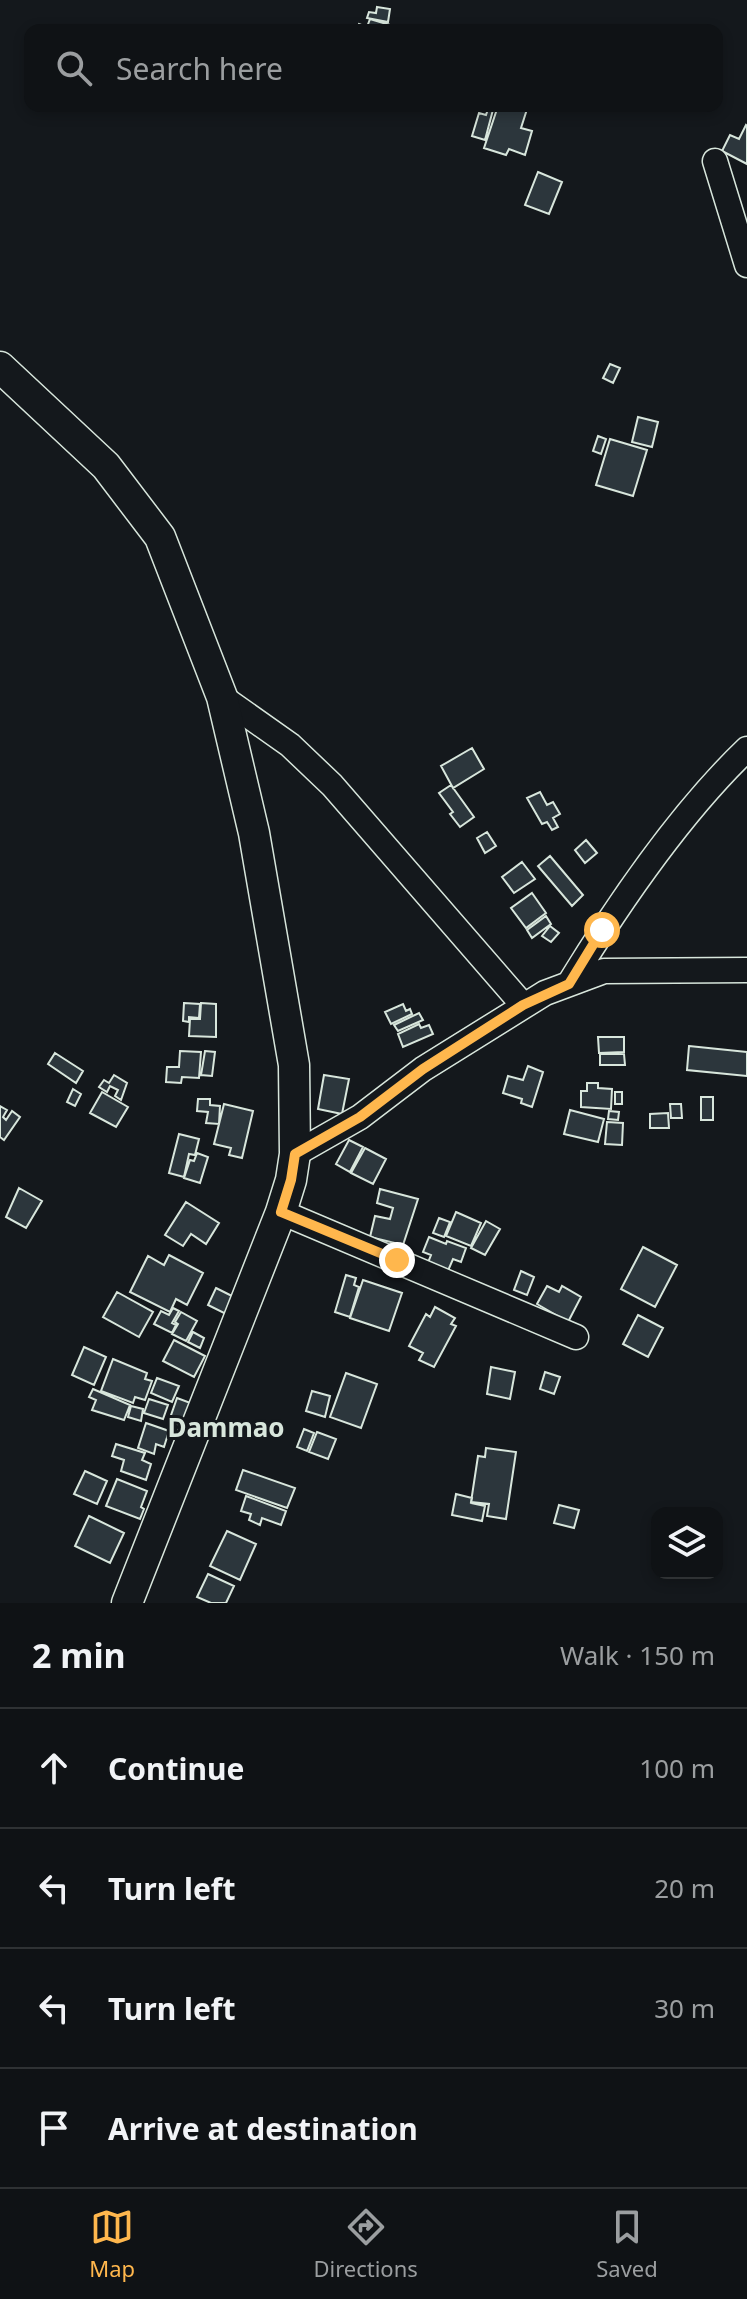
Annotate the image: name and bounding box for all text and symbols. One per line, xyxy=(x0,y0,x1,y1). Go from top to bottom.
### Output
search box xyxy=(24,24,723,112)
icon: search xyxy=(52,46,96,90)
text: Search here xyxy=(116,48,283,89)
route start xyxy=(584,912,620,948)
route end xyxy=(379,1242,415,1278)
district label: Dammao xyxy=(167,1409,285,1445)
map controls xyxy=(651,1507,723,1579)
button: layers xyxy=(651,1507,723,1579)
text: 2 min xyxy=(32,1632,126,1678)
text: Walk · 150 m xyxy=(560,1637,715,1673)
icon: ahead xyxy=(32,1746,76,1790)
text: Continue xyxy=(108,1748,244,1789)
text: 100 m xyxy=(639,1750,715,1786)
icon: left xyxy=(32,1866,76,1910)
text: Turn left xyxy=(108,1868,236,1909)
text: 20 m xyxy=(654,1870,715,1906)
icon: left xyxy=(32,1986,76,2030)
text: Turn left xyxy=(108,1988,236,2029)
text: 30 m xyxy=(654,1990,715,2026)
icon: arrive xyxy=(32,2106,76,2150)
text: Arrive at destination xyxy=(108,2108,418,2149)
tab: Map xyxy=(89,2205,135,2283)
tab: Directions xyxy=(313,2205,418,2283)
tab: Saved xyxy=(596,2205,658,2283)

